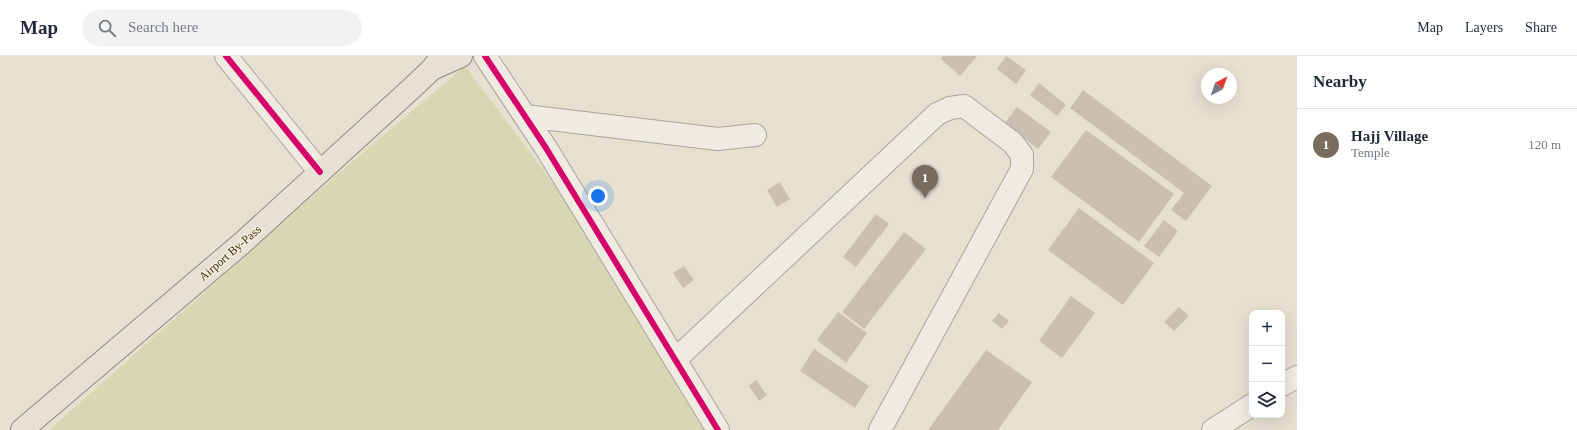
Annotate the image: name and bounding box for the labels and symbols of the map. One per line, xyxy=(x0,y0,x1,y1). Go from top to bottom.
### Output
north arrow xyxy=(1201,68,1237,104)
pin: 1 xyxy=(912,165,938,198)
your location xyxy=(588,186,608,206)
street label: Airport By-Pass xyxy=(196,222,264,284)

